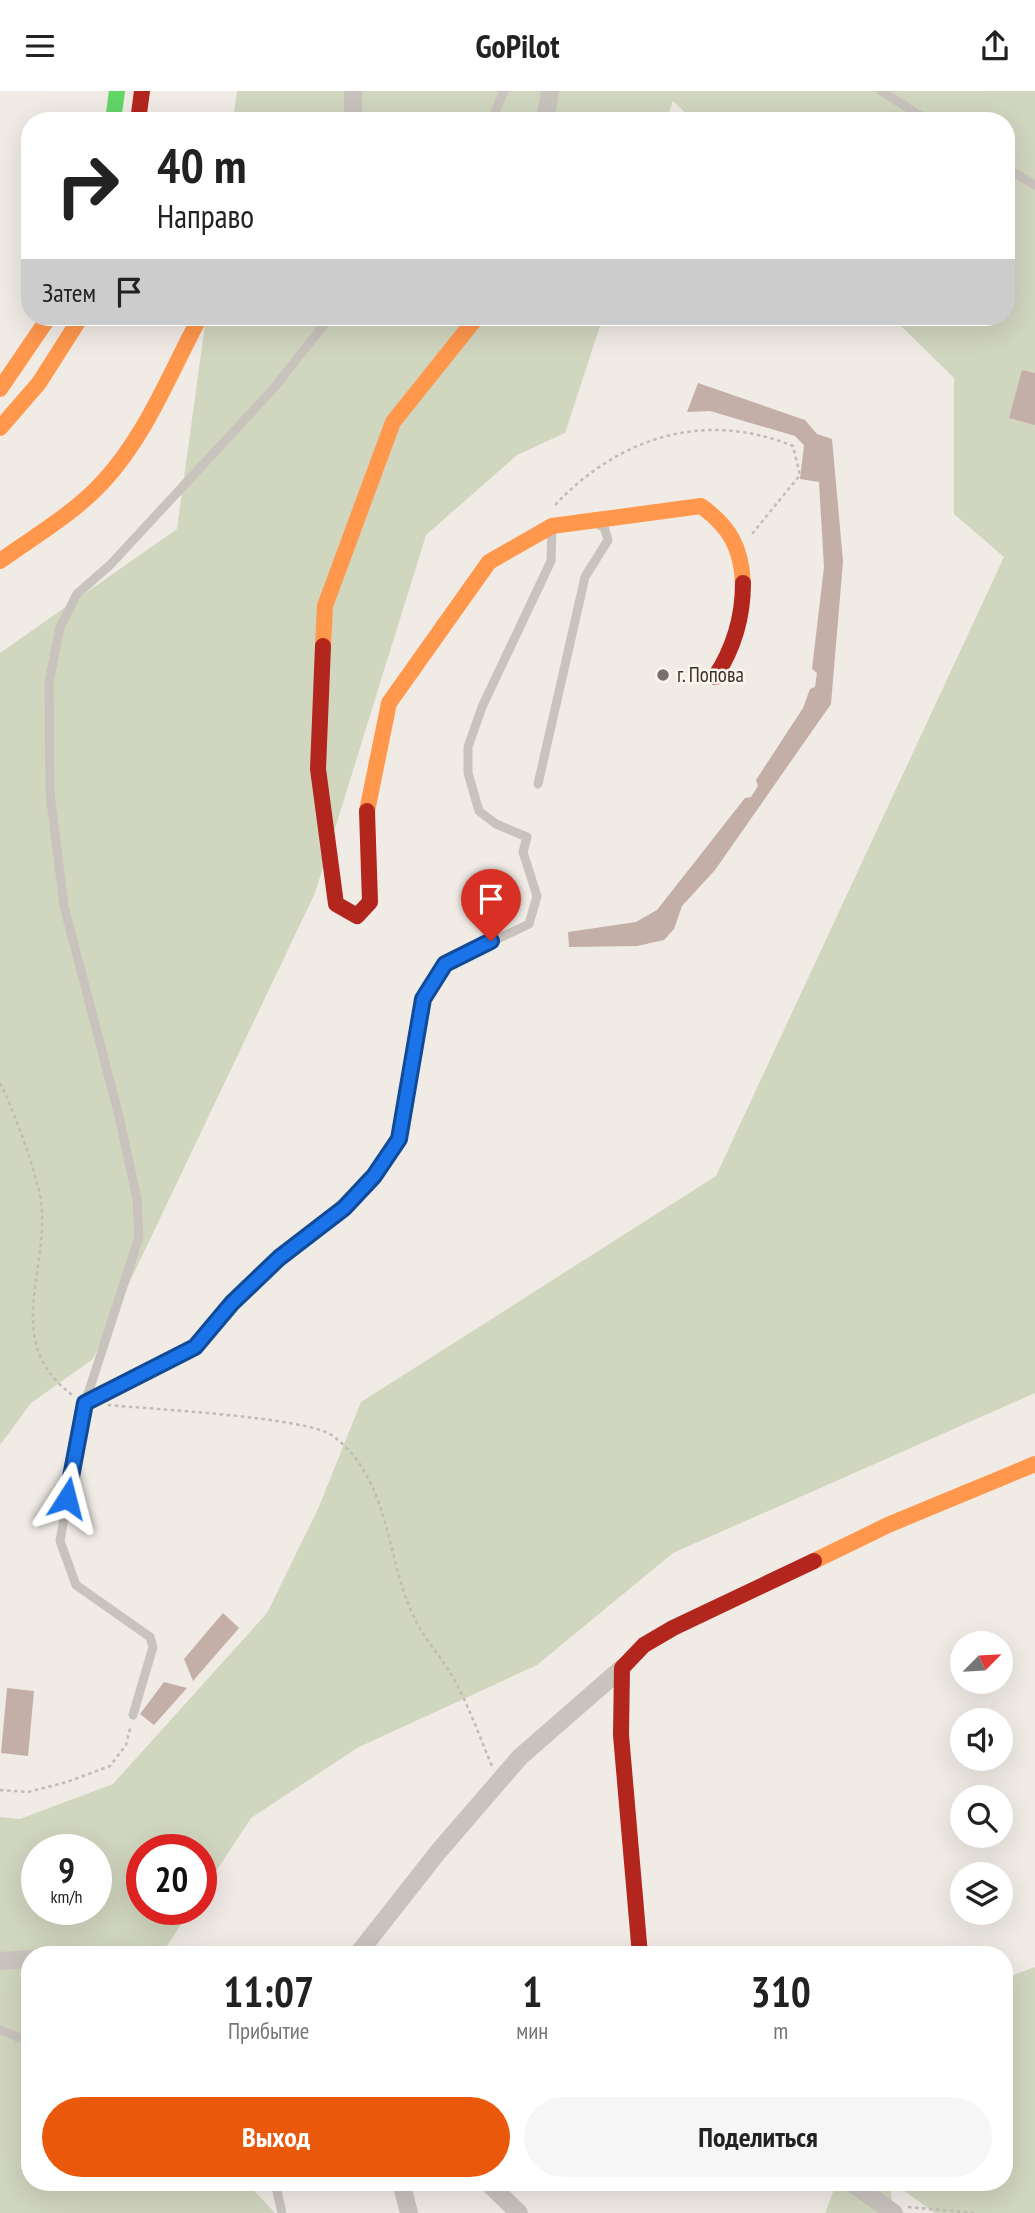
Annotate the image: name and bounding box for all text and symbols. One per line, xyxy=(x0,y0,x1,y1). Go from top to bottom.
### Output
text: GoPilot xyxy=(475,25,560,67)
icon: menu xyxy=(21,27,59,65)
icon: share xyxy=(976,27,1014,65)
text: 40 m xyxy=(157,133,246,197)
icon: right xyxy=(42,140,133,231)
text: Направо xyxy=(157,195,254,237)
icon: arrive xyxy=(110,273,148,311)
text: Затем xyxy=(42,276,96,309)
place label: г. Попова xyxy=(677,661,744,688)
marker: г. Попова xyxy=(655,667,671,683)
pin xyxy=(461,869,521,941)
icon: arrive xyxy=(472,880,510,918)
position arrow xyxy=(30,1461,104,1535)
north arrow xyxy=(950,1631,1013,1694)
map controls xyxy=(950,1631,1013,1925)
button: sound xyxy=(950,1708,1013,1771)
button: search xyxy=(950,1785,1013,1848)
speed limit sign: 20 xyxy=(126,1834,217,1925)
text: 9 xyxy=(58,1847,75,1893)
button: layers xyxy=(950,1862,1013,1925)
text: km/h xyxy=(51,1885,82,1908)
text: 11:07 xyxy=(223,1964,314,2019)
text: 1 xyxy=(522,1964,542,2019)
text: 310 xyxy=(751,1964,811,2019)
text: Прибытие xyxy=(228,2016,309,2045)
text: мин xyxy=(516,2016,548,2045)
text: m xyxy=(773,2016,788,2045)
button: Выход xyxy=(42,2097,510,2177)
button: Поделиться xyxy=(524,2097,992,2177)

